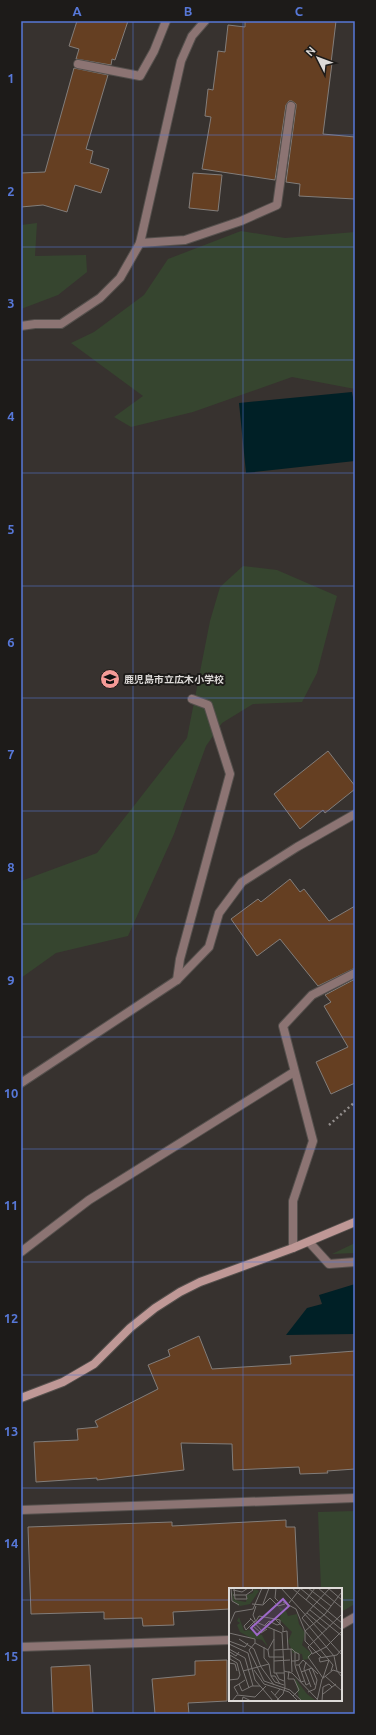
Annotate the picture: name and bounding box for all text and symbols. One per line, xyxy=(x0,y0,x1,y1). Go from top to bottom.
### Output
text: A xyxy=(72,4,82,18)
text: B xyxy=(184,4,193,18)
text: C xyxy=(295,4,304,18)
north arrow xyxy=(298,38,338,78)
text: N xyxy=(303,44,318,58)
text: 1 xyxy=(7,71,15,85)
text: 2 xyxy=(7,184,15,198)
text: 3 xyxy=(7,296,15,310)
text: 4 xyxy=(7,409,15,423)
text: 5 xyxy=(7,522,15,536)
text: 6 xyxy=(7,635,15,649)
school or university icon: 鹿児島市立広木小学校 xyxy=(99,668,121,690)
place label: 鹿児島市立広木小学校 xyxy=(124,674,224,685)
text: 7 xyxy=(7,747,15,761)
text: 8 xyxy=(7,860,15,874)
text: 9 xyxy=(7,973,15,987)
text: 10 xyxy=(4,1086,18,1100)
text: 11 xyxy=(4,1198,18,1212)
text: 12 xyxy=(4,1311,18,1325)
text: 13 xyxy=(4,1424,18,1438)
text: 14 xyxy=(4,1536,18,1550)
inset map xyxy=(229,1588,342,1701)
text: 15 xyxy=(4,1649,18,1663)

